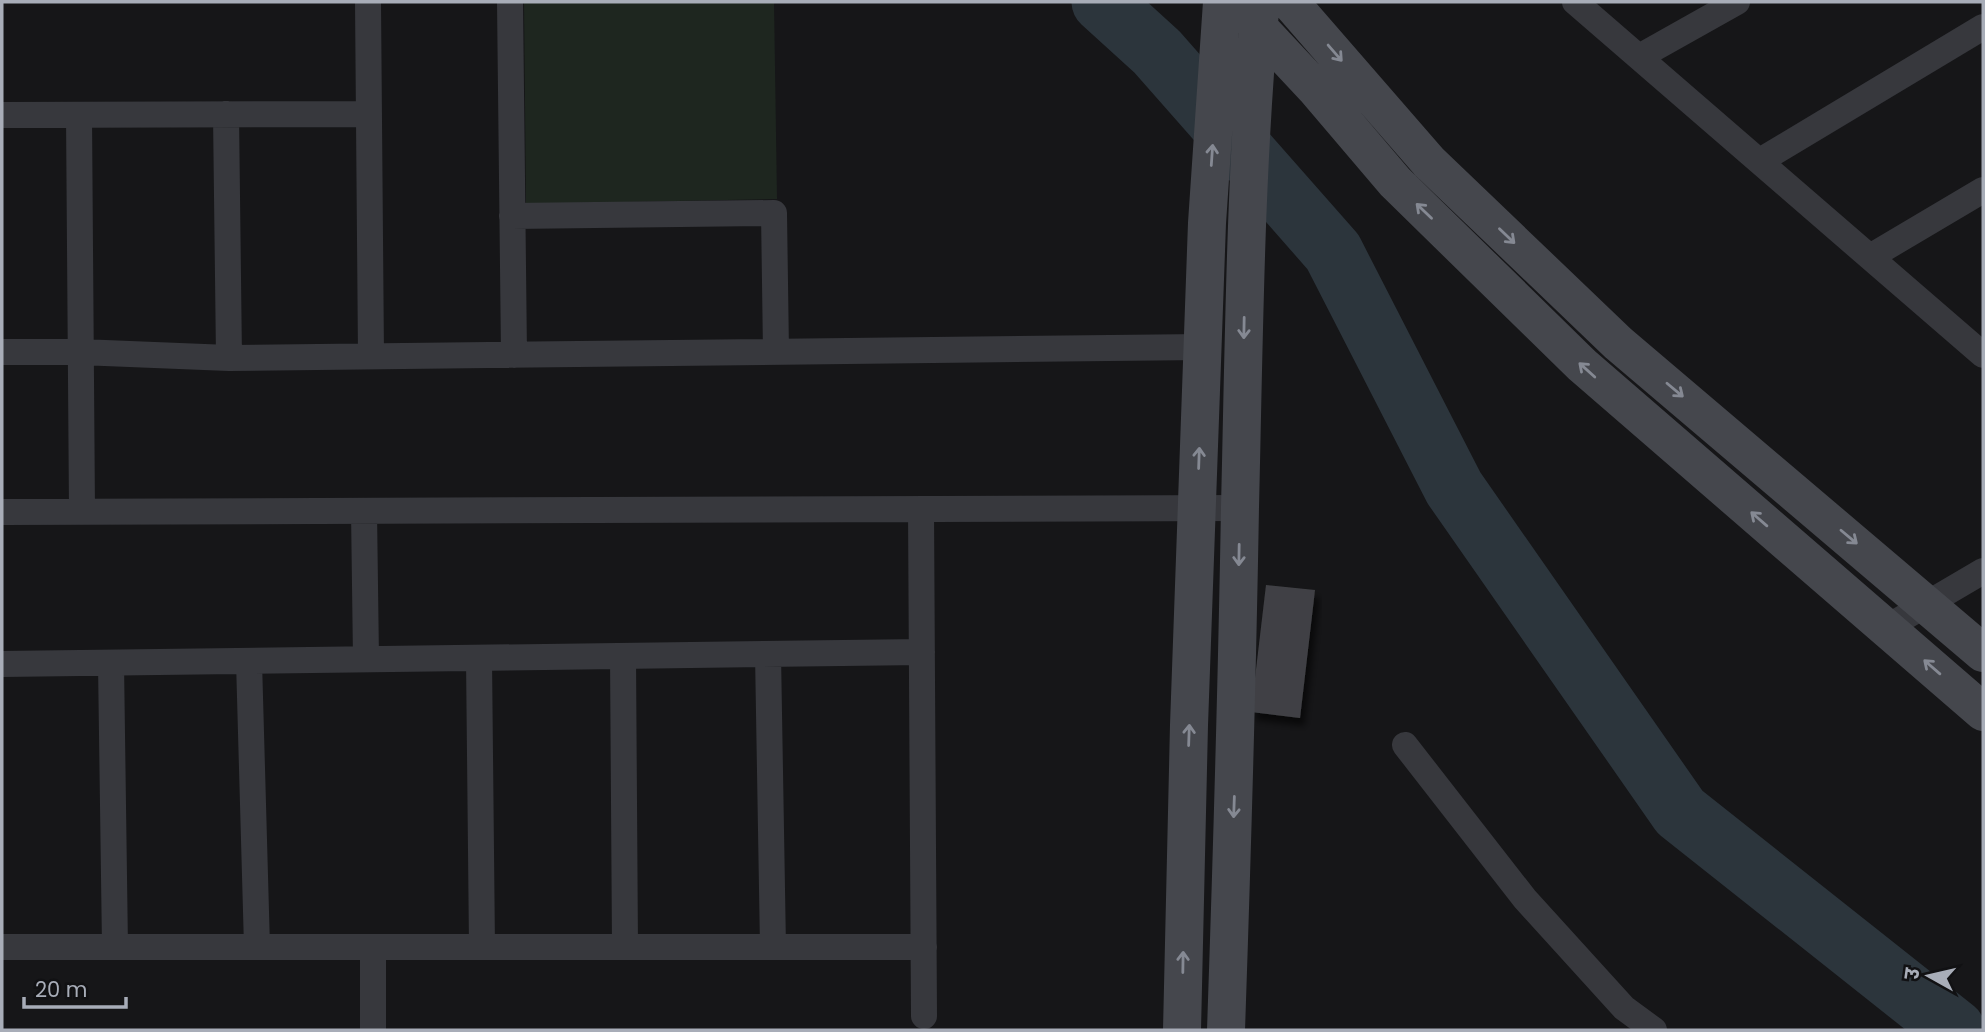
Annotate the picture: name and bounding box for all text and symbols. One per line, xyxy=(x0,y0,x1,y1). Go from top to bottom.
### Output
one-way arrow xyxy=(1327,44,1343,62)
one-way arrow xyxy=(1205,144,1218,167)
one-way arrow xyxy=(1416,203,1433,220)
one-way arrow xyxy=(1499,228,1516,245)
one-way arrow xyxy=(1237,316,1251,339)
one-way arrow xyxy=(1579,362,1597,378)
one-way arrow xyxy=(1666,382,1684,398)
one-way arrow xyxy=(1192,447,1205,470)
one-way arrow xyxy=(1751,511,1769,527)
one-way arrow xyxy=(1839,529,1857,545)
one-way arrow xyxy=(1233,544,1246,567)
one-way arrow xyxy=(1923,659,1941,675)
one-way arrow xyxy=(1182,723,1196,746)
one-way arrow xyxy=(1227,796,1241,819)
north arrow xyxy=(1894,941,1964,1011)
one-way arrow xyxy=(1177,951,1190,974)
scale bar xyxy=(24,965,126,1009)
text: उ xyxy=(1898,965,1927,982)
text: 20 m xyxy=(35,975,88,1004)

